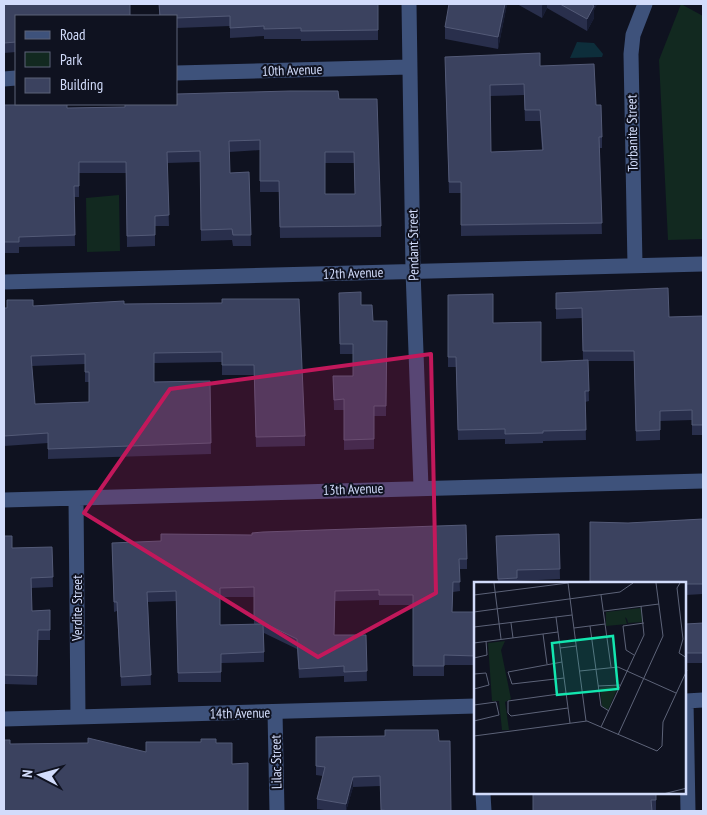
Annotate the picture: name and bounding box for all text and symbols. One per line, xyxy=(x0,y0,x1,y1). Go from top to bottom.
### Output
legend xyxy=(15,15,178,105)
text: Road xyxy=(60,25,86,44)
text: Park xyxy=(60,50,82,69)
street label: 10th Avenue xyxy=(261,60,323,80)
text: Building xyxy=(60,75,103,94)
street label: Torbanite Street xyxy=(622,94,642,172)
street label: Pendant Street xyxy=(403,209,423,281)
street label: 12th Avenue xyxy=(322,263,384,283)
street label: 13th Avenue xyxy=(322,479,384,499)
street label: Verdite Street xyxy=(68,575,86,642)
inset map xyxy=(474,582,687,795)
street label: 14th Avenue xyxy=(210,703,271,723)
street label: Lilac Street xyxy=(267,735,285,789)
north arrow xyxy=(15,750,65,800)
text: N xyxy=(18,769,36,778)

